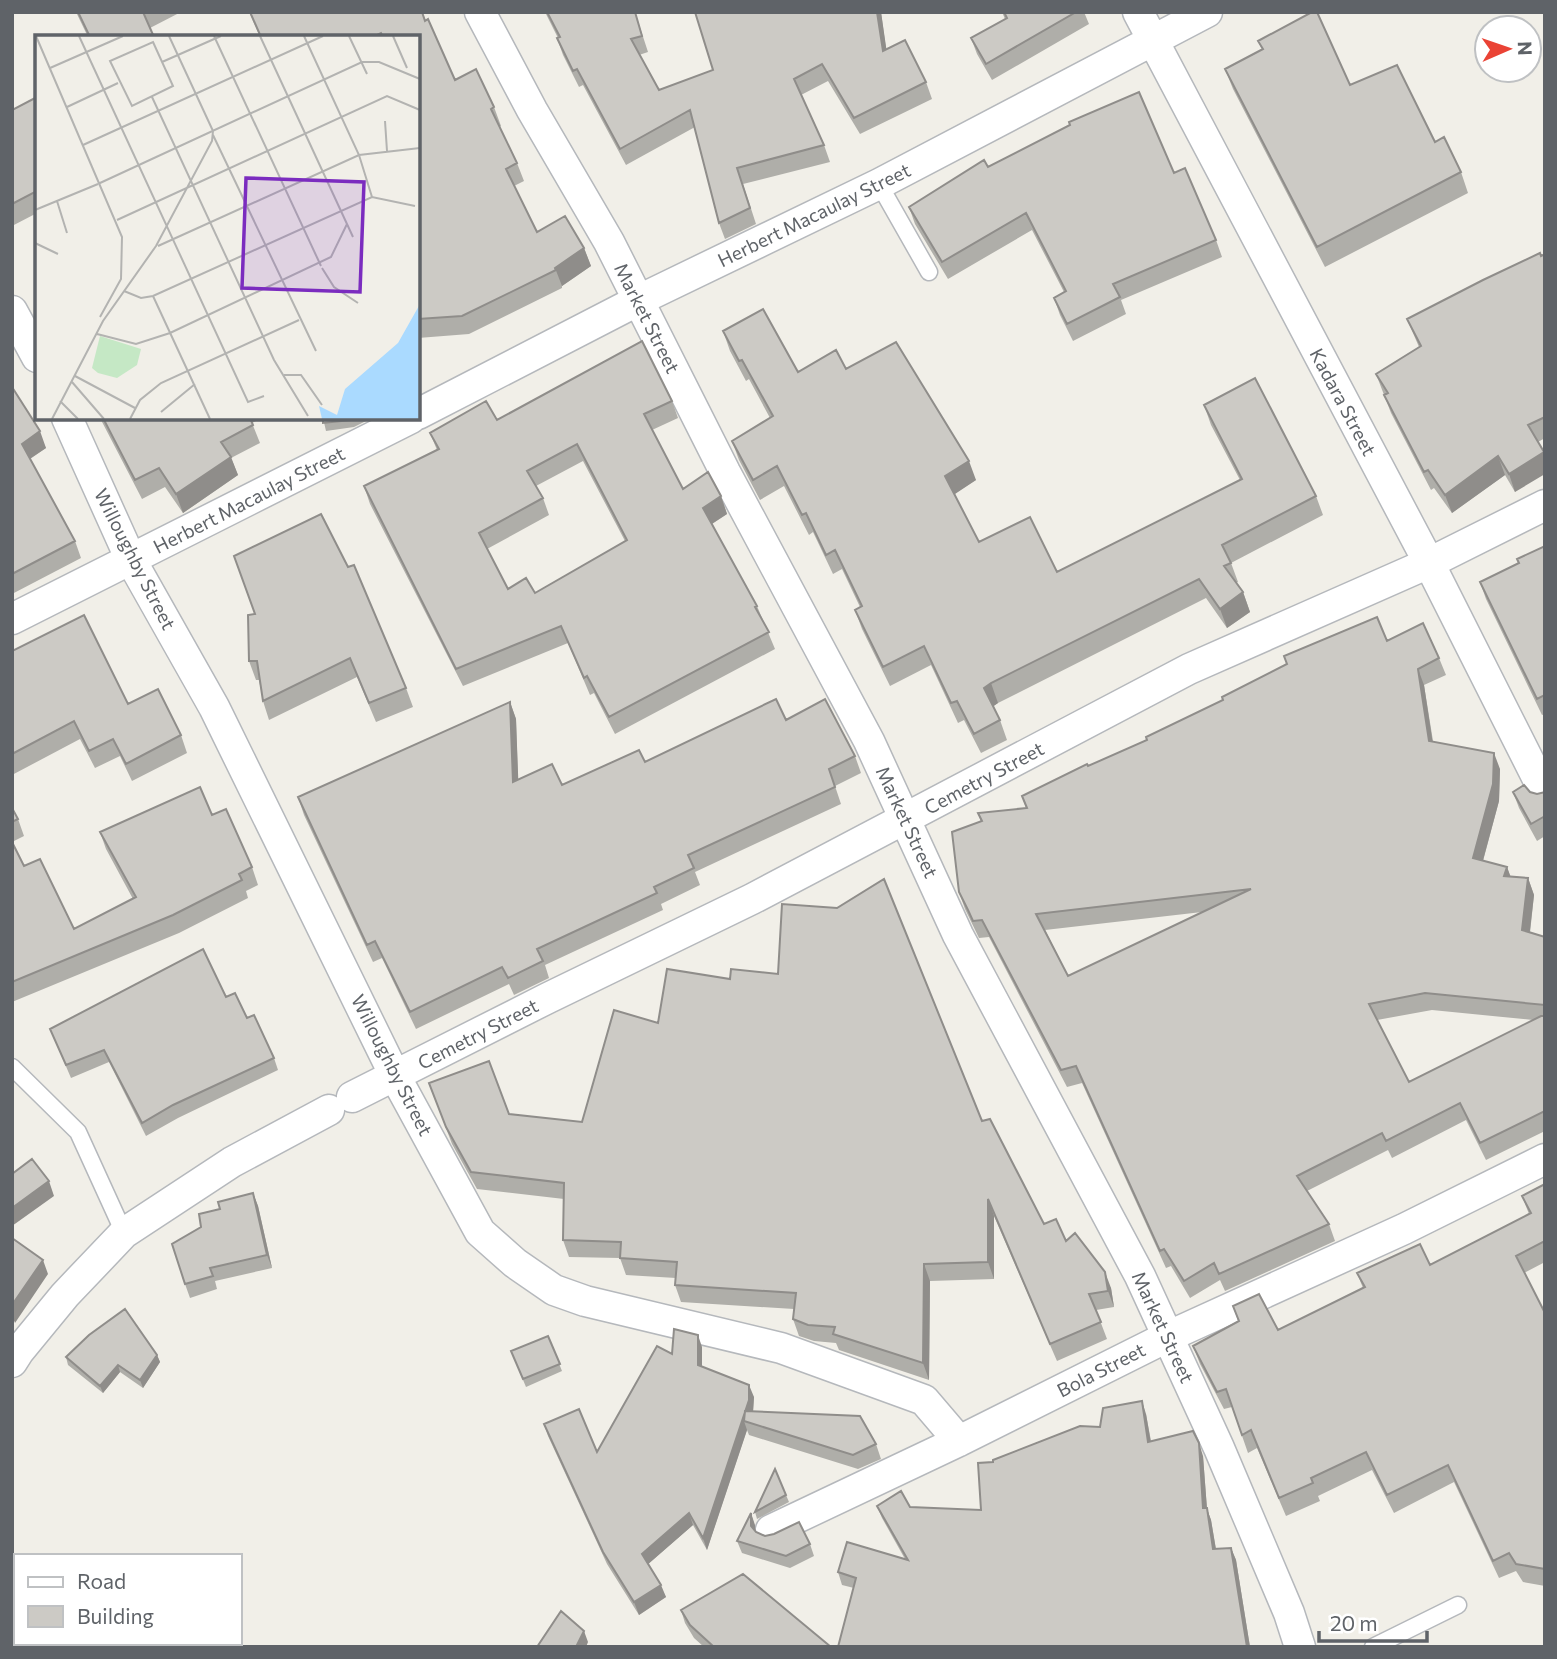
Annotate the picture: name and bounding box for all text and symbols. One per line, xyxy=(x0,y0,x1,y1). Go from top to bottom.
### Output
north arrow xyxy=(1473,14,1543,84)
inset map xyxy=(35,35,420,420)
text: N xyxy=(1514,41,1537,56)
street label: Herbert Macaulay Street xyxy=(714,158,914,271)
street label: Market Street xyxy=(610,259,685,377)
street label: Kadara Street xyxy=(1306,344,1381,460)
street label: Herbert Macaulay Street xyxy=(149,441,349,558)
street label: Willoughby Street xyxy=(90,484,181,633)
street label: Cemetry Street xyxy=(920,736,1048,819)
street label: Market Street xyxy=(872,762,943,881)
street label: Willoughby Street xyxy=(347,990,438,1139)
street label: Cemetry Street xyxy=(414,993,542,1074)
street label: Market Street xyxy=(1128,1267,1199,1386)
street label: Bola Street xyxy=(1053,1337,1149,1402)
legend xyxy=(14,1554,242,1645)
text: Road xyxy=(77,1568,126,1593)
scale bar xyxy=(1319,1600,1428,1644)
text: Building xyxy=(77,1603,154,1628)
text: 20 m xyxy=(1330,1610,1378,1635)

